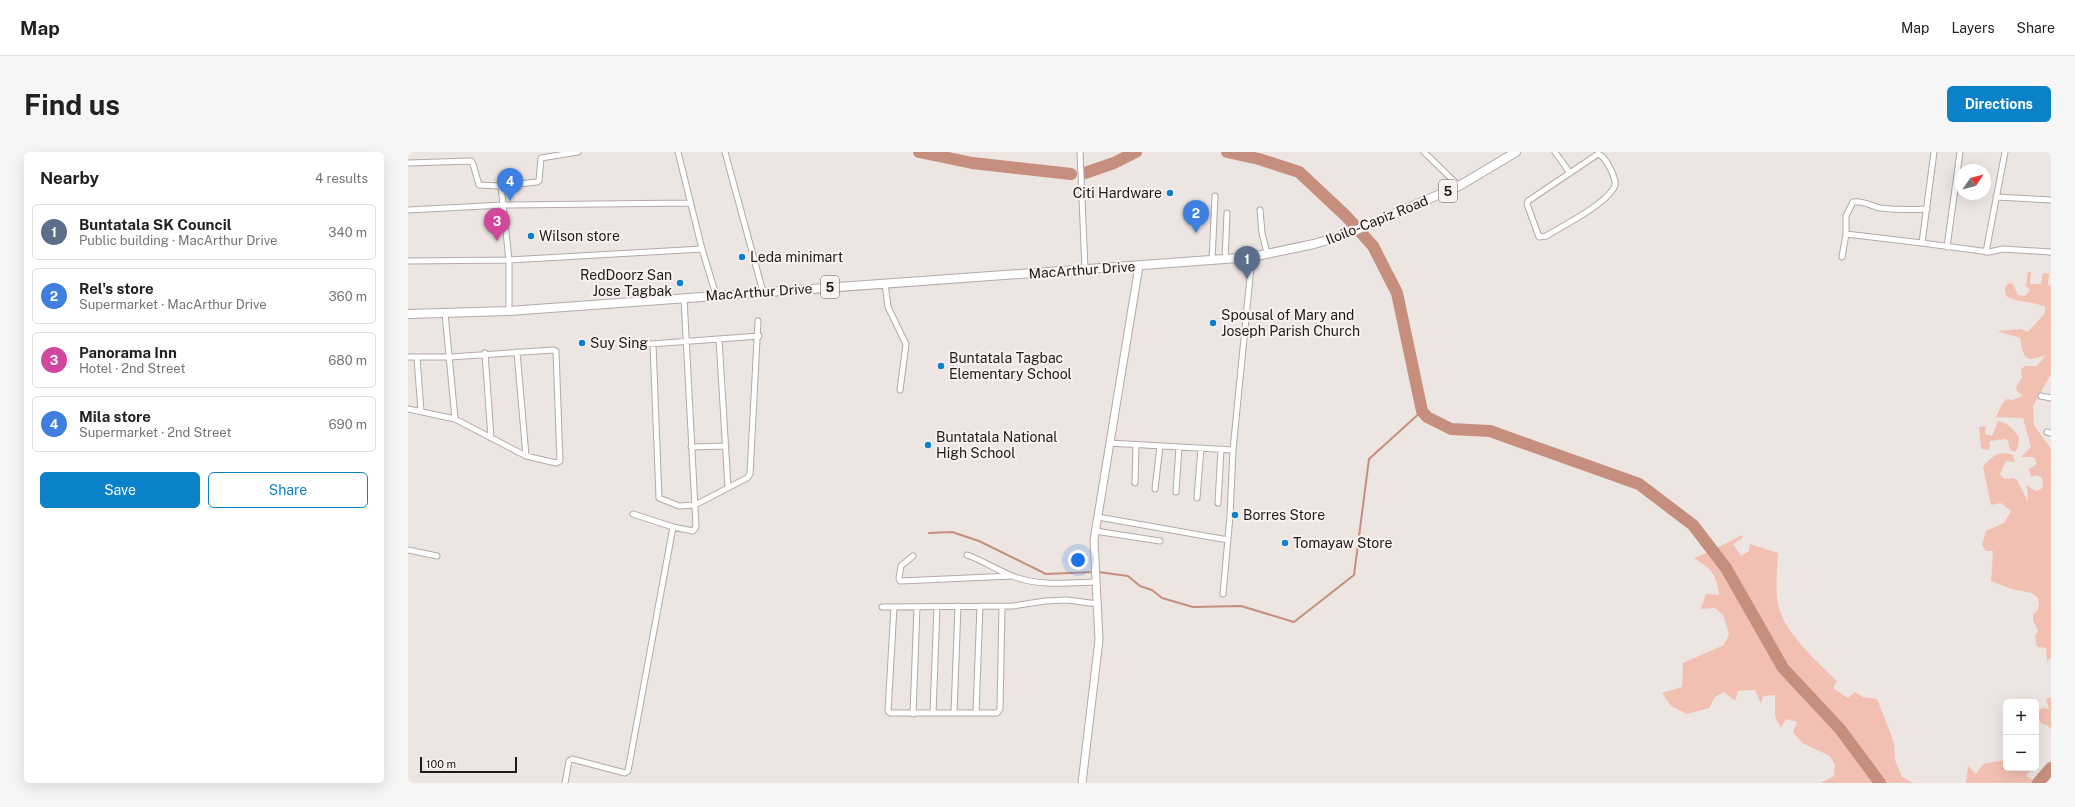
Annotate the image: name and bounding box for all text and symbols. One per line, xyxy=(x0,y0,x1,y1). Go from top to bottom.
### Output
text: Map xyxy=(20,17,60,39)
text: Map xyxy=(1901,20,1929,36)
text: Layers xyxy=(1951,20,1995,36)
text: Share xyxy=(2017,20,2055,36)
button: Directions xyxy=(1947,86,2051,122)
text: Find us xyxy=(24,88,120,121)
north arrow xyxy=(1955,164,1991,200)
text: Nearby xyxy=(40,168,99,188)
pin: 4 xyxy=(497,168,523,201)
text: 4 results xyxy=(315,171,368,186)
road number: 5 xyxy=(1439,180,1457,202)
place label: Citi Hardware xyxy=(1073,185,1162,201)
marker: Citi Hardware xyxy=(1165,188,1175,198)
street label: Iloilo-Capiz Road xyxy=(1324,192,1430,248)
pin: 2 xyxy=(1183,200,1209,233)
pin: 3 xyxy=(484,208,510,241)
text: Buntatala SK Council xyxy=(79,216,232,233)
text: 1 xyxy=(51,225,57,240)
text: 340 m xyxy=(328,225,367,240)
place label: Wilson store xyxy=(539,228,620,244)
marker: Wilson store xyxy=(526,231,536,241)
text: Public building · MacArthur Drive xyxy=(79,233,277,248)
pin: 1 xyxy=(1234,246,1260,279)
place label: Leda minimart xyxy=(750,249,843,265)
marker: Leda minimart xyxy=(737,252,747,262)
street label: MacArthur Drive xyxy=(1028,258,1136,282)
place label: RedDoorz San Jose Tagbak xyxy=(580,267,672,299)
road number: 5 xyxy=(821,276,839,298)
marker: RedDoorz San Jose Tagbak xyxy=(675,278,685,288)
text: Rel's store xyxy=(79,280,154,297)
street label: MacArthur Drive xyxy=(705,280,813,304)
text: 2 xyxy=(50,289,58,304)
text: 360 m xyxy=(329,289,367,304)
text: Supermarket · MacArthur Drive xyxy=(79,297,267,312)
place label: Spousal of Mary and Joseph Parish Church xyxy=(1221,307,1360,339)
marker: Spousal of Mary and Joseph Parish Church xyxy=(1208,318,1218,328)
place label: Suy Sing xyxy=(590,335,648,351)
marker: Suy Sing xyxy=(577,338,587,348)
text: Panorama Inn xyxy=(79,344,177,361)
place label: Buntatala Tagbac Elementary School xyxy=(949,350,1072,382)
text: 3 xyxy=(50,353,58,368)
text: 680 m xyxy=(328,353,367,368)
text: Hotel · 2nd Street xyxy=(79,361,185,376)
marker: Buntatala Tagbac Elementary School xyxy=(936,361,946,371)
text: Mila store xyxy=(79,408,151,425)
text: 4 xyxy=(50,417,58,432)
text: 690 m xyxy=(329,417,367,432)
text: Supermarket · 2nd Street xyxy=(79,425,232,440)
place label: Buntatala National High School xyxy=(936,429,1058,461)
marker: Buntatala National High School xyxy=(923,440,933,450)
button: Save xyxy=(40,472,200,508)
button: Share xyxy=(208,472,368,508)
place label: Borres Store xyxy=(1243,507,1325,523)
marker: Borres Store xyxy=(1230,510,1240,520)
place label: Tomayaw Store xyxy=(1293,535,1393,551)
marker: Tomayaw Store xyxy=(1280,538,1290,548)
your location xyxy=(1068,550,1088,570)
map controls xyxy=(2003,699,2039,771)
button: + xyxy=(2003,699,2039,735)
button: − xyxy=(2003,735,2039,771)
scale bar xyxy=(420,755,517,774)
text: 100 m xyxy=(426,758,456,770)

